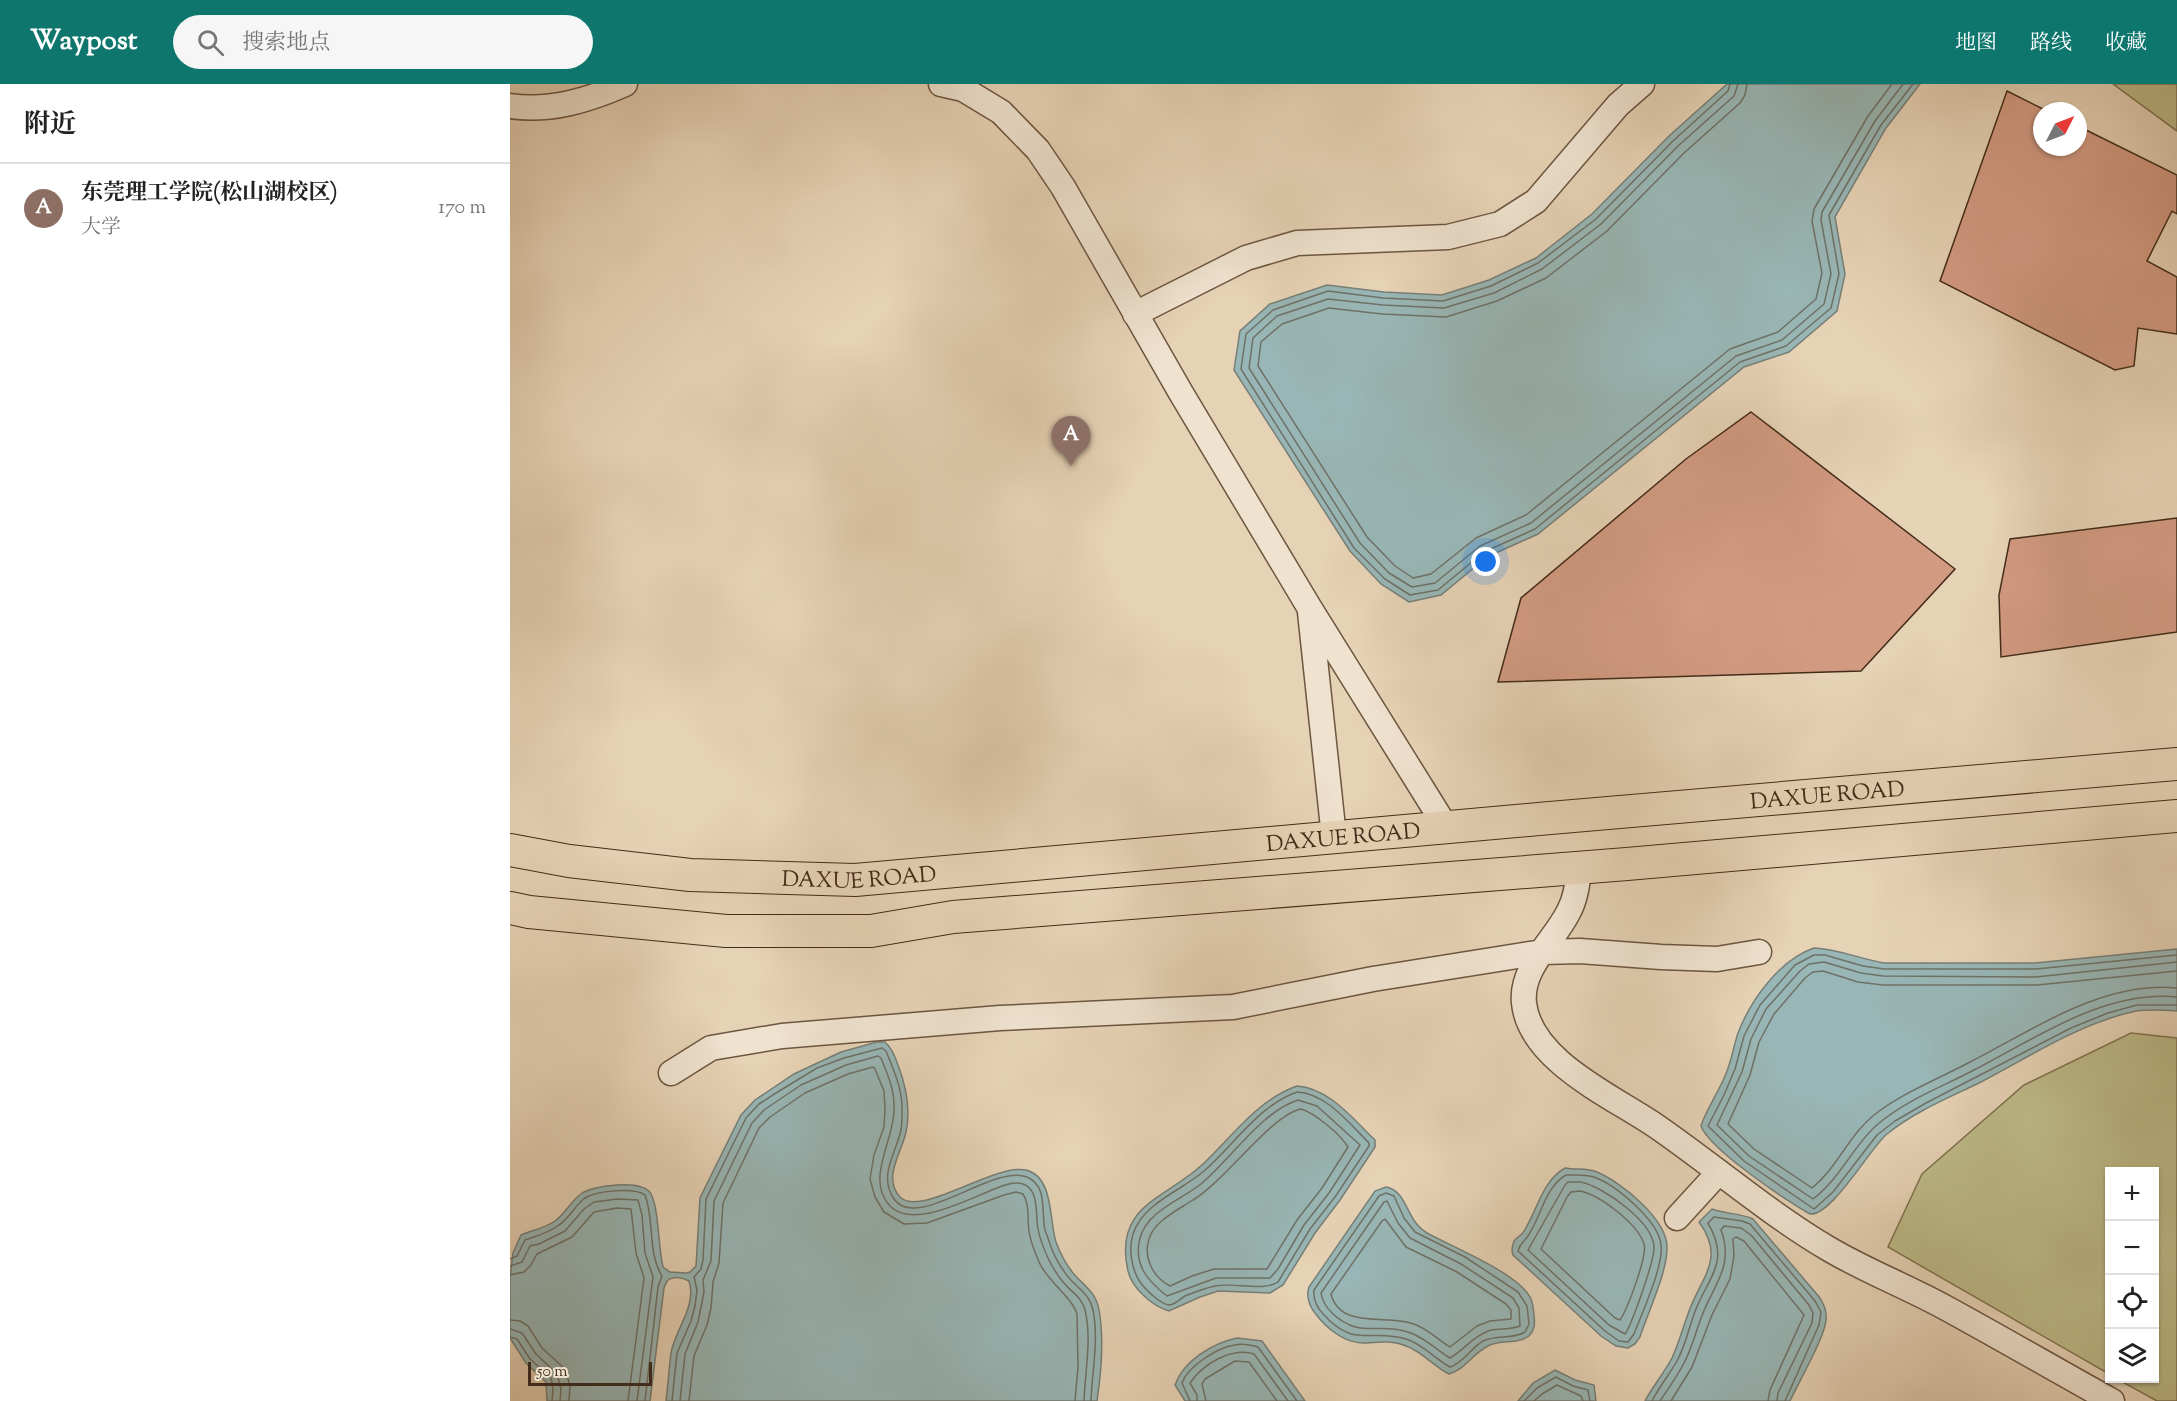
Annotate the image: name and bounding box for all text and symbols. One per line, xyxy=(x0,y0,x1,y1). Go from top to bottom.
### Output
search box xyxy=(173,15,593,69)
text: Waypost xyxy=(30,22,137,62)
icon: search xyxy=(194,26,227,59)
text: 搜索地点 xyxy=(242,28,330,60)
text: 地图 xyxy=(1955,29,1997,59)
text: 路线 xyxy=(2030,29,2072,59)
text: 收藏 xyxy=(2105,29,2147,59)
north arrow xyxy=(2033,102,2087,156)
text: 附近 xyxy=(24,107,76,144)
text: 东莞理工学院(松山湖校区) xyxy=(81,178,337,210)
text: A xyxy=(35,194,52,223)
text: 170 m xyxy=(438,194,486,223)
text: 大学 xyxy=(81,214,121,243)
pin: A xyxy=(1052,416,1090,466)
your location xyxy=(1471,547,1500,576)
street label: DAXUE ROAD xyxy=(1749,775,1906,820)
street label: DAXUE ROAD xyxy=(1265,817,1422,862)
street label: DAXUE ROAD xyxy=(781,860,938,899)
map controls xyxy=(2105,1167,2159,1383)
button: + xyxy=(2105,1167,2159,1221)
button: − xyxy=(2105,1221,2159,1275)
button: locate xyxy=(2105,1275,2159,1329)
button: layers xyxy=(2105,1329,2159,1383)
scale bar xyxy=(528,1359,652,1386)
text: 50 m xyxy=(537,1361,568,1384)

